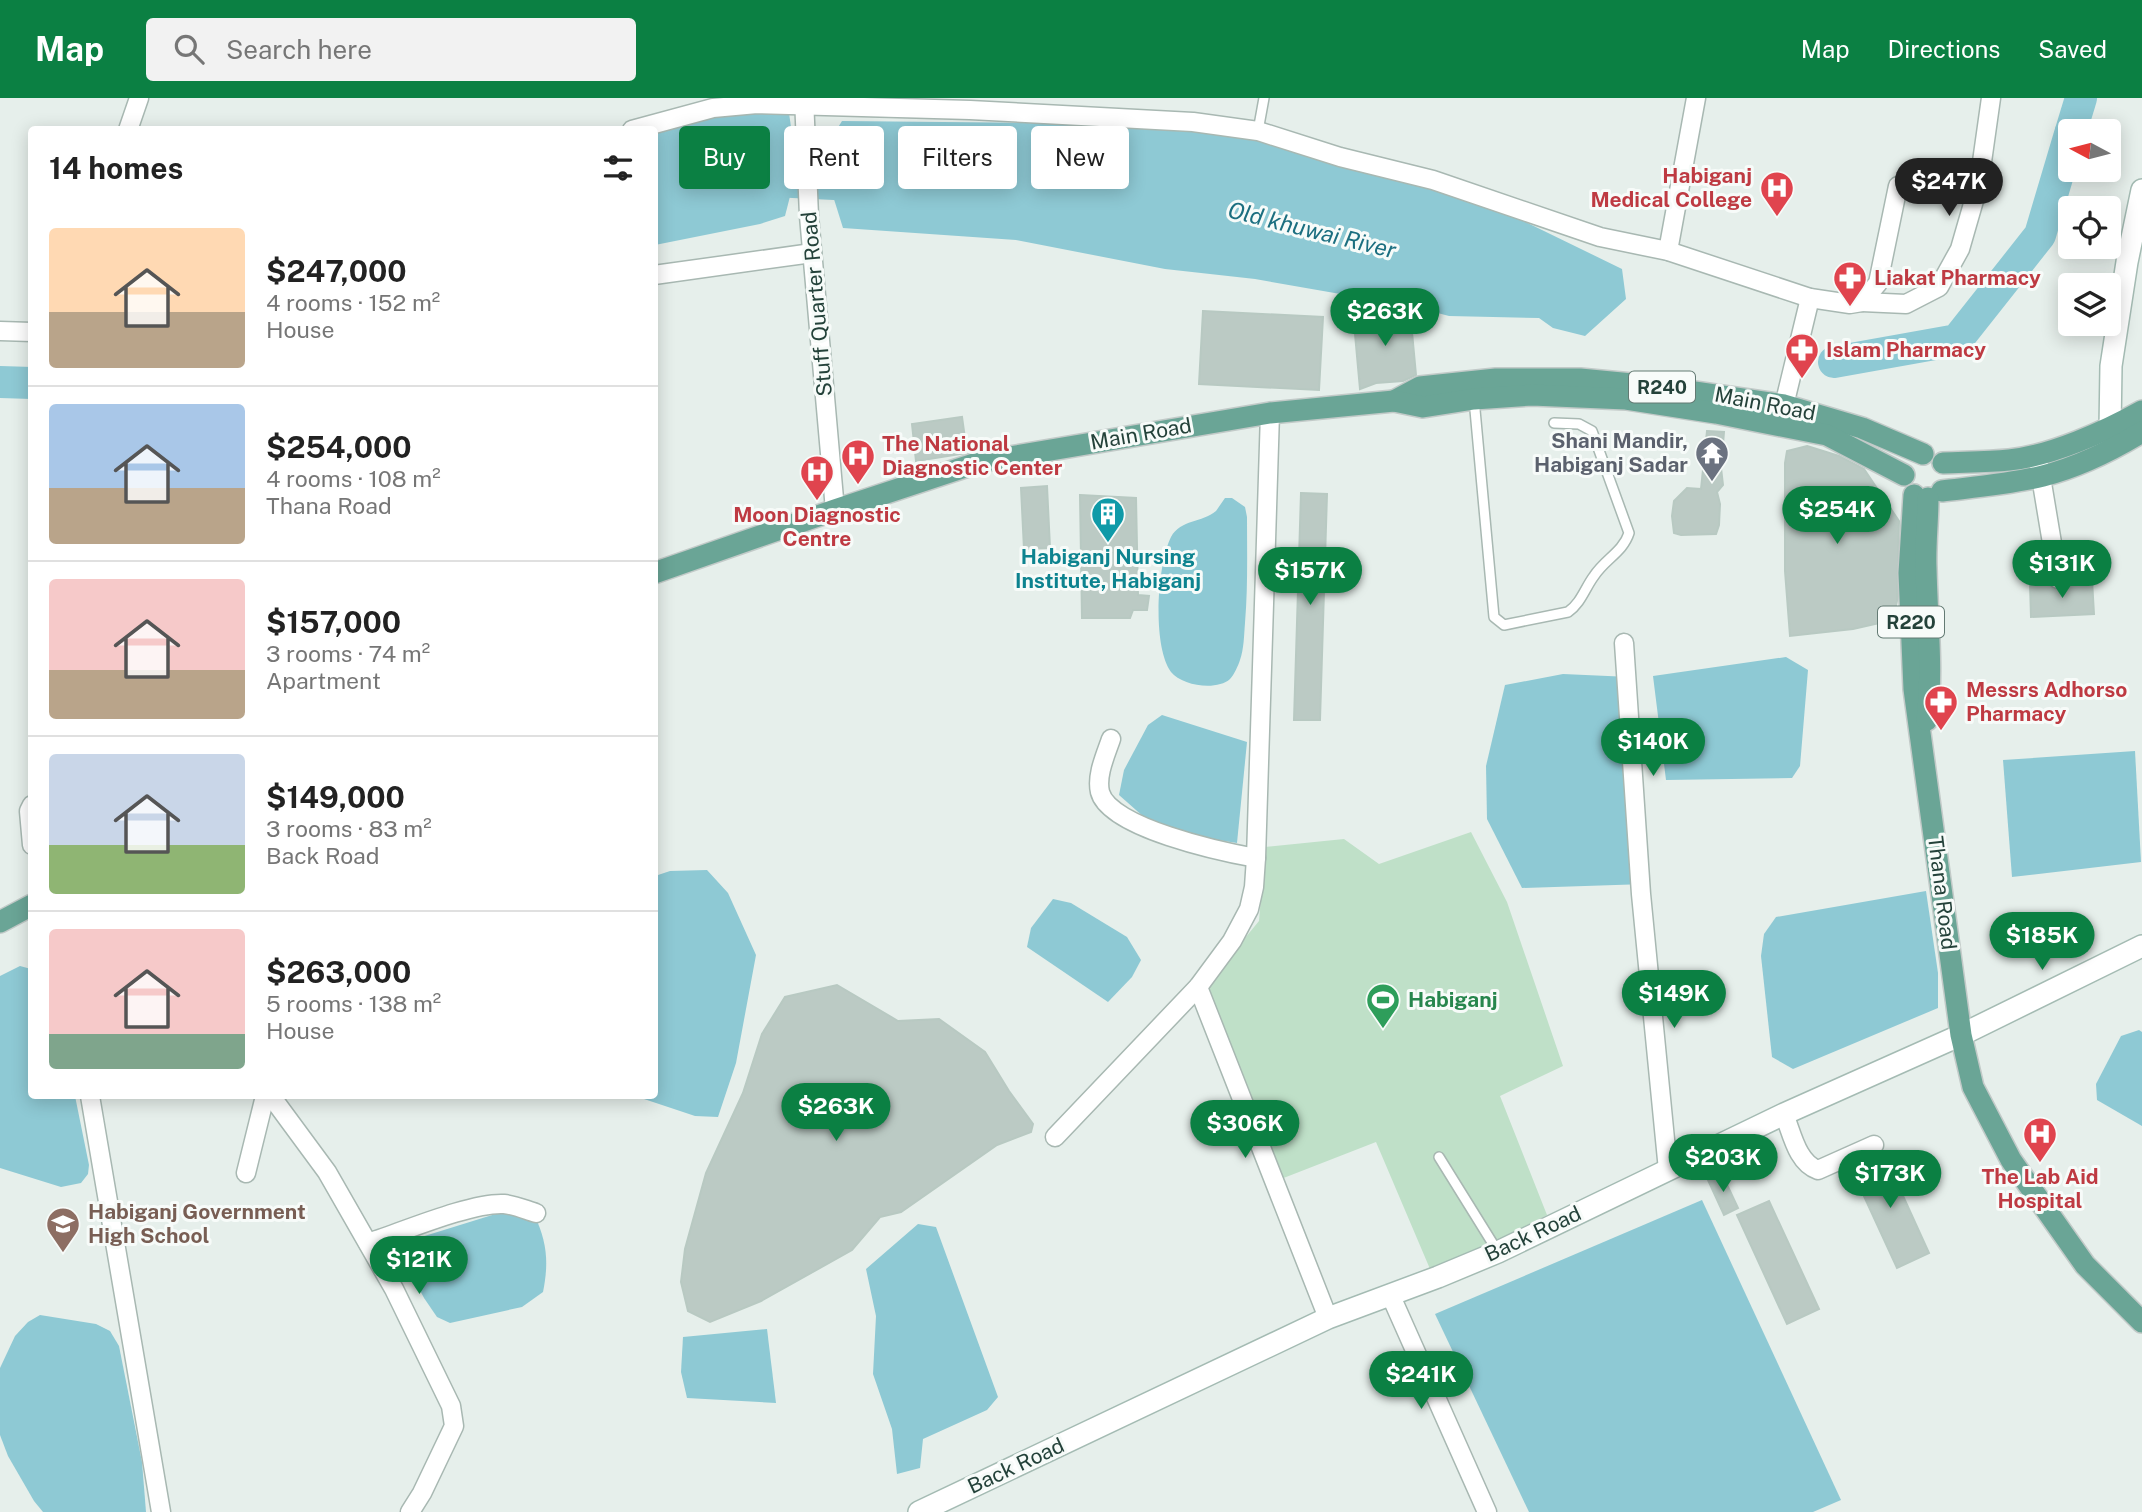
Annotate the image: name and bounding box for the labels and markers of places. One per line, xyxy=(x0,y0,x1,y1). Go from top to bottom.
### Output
pin: $247K xyxy=(1900,158,1998,218)
place label: Habiganj Medical College xyxy=(1590,163,1752,212)
hospital icon: Habiganj Medical College xyxy=(1758,169,1796,218)
pharmacy icon: Liakat Pharmacy xyxy=(1831,259,1869,308)
place label: Liakat Pharmacy xyxy=(1874,265,2041,290)
pin: $263K xyxy=(1336,288,1434,348)
pharmacy icon: Islam Pharmacy xyxy=(1783,331,1821,380)
place label: Islam Pharmacy xyxy=(1826,337,1986,362)
place label: Shani Mandir, Habiganj Sadar xyxy=(1534,428,1688,477)
place label: The National Diagnostic Center xyxy=(882,431,1063,480)
temple icon: Shani Mandir, Habiganj Sadar xyxy=(1693,434,1731,483)
hospital icon: The National Diagnostic Center xyxy=(839,437,877,486)
hospital icon: Moon Diagnostic Centre xyxy=(798,453,836,502)
pin: $254K xyxy=(1788,486,1886,546)
building icon: Habiganj Nursing Institute, Habiganj xyxy=(1089,495,1127,544)
place label: Moon Diagnostic Centre xyxy=(733,502,901,551)
pin: $131K xyxy=(2013,540,2111,600)
place label: Habiganj Nursing Institute, Habiganj xyxy=(1015,544,1201,593)
pin: $157K xyxy=(1261,547,1359,607)
place label: Messrs Adhorso Pharmacy xyxy=(1966,677,2127,726)
pharmacy icon: Messrs Adhorso Pharmacy xyxy=(1922,683,1960,732)
pin: $140K xyxy=(1604,718,1702,778)
pin: $185K xyxy=(1993,912,2091,972)
pin: $149K xyxy=(1625,970,1723,1030)
sports icon: Habiganj xyxy=(1364,981,1402,1030)
place label: Habiganj xyxy=(1408,987,1498,1012)
pin: $263K xyxy=(787,1084,885,1143)
pin: $306K xyxy=(1196,1100,1294,1160)
hospital icon: The Lab Aid Hospital xyxy=(2021,1115,2059,1164)
pin: $203K xyxy=(1674,1134,1772,1194)
pin: $173K xyxy=(1841,1150,1939,1210)
place label: The Lab Aid Hospital xyxy=(1981,1164,2099,1213)
place label: Habiganj Government High School xyxy=(88,1199,306,1248)
school or university icon: Habiganj Government High School xyxy=(44,1205,82,1254)
pin: $121K xyxy=(370,1236,468,1296)
pin: $241K xyxy=(1372,1352,1470,1411)

